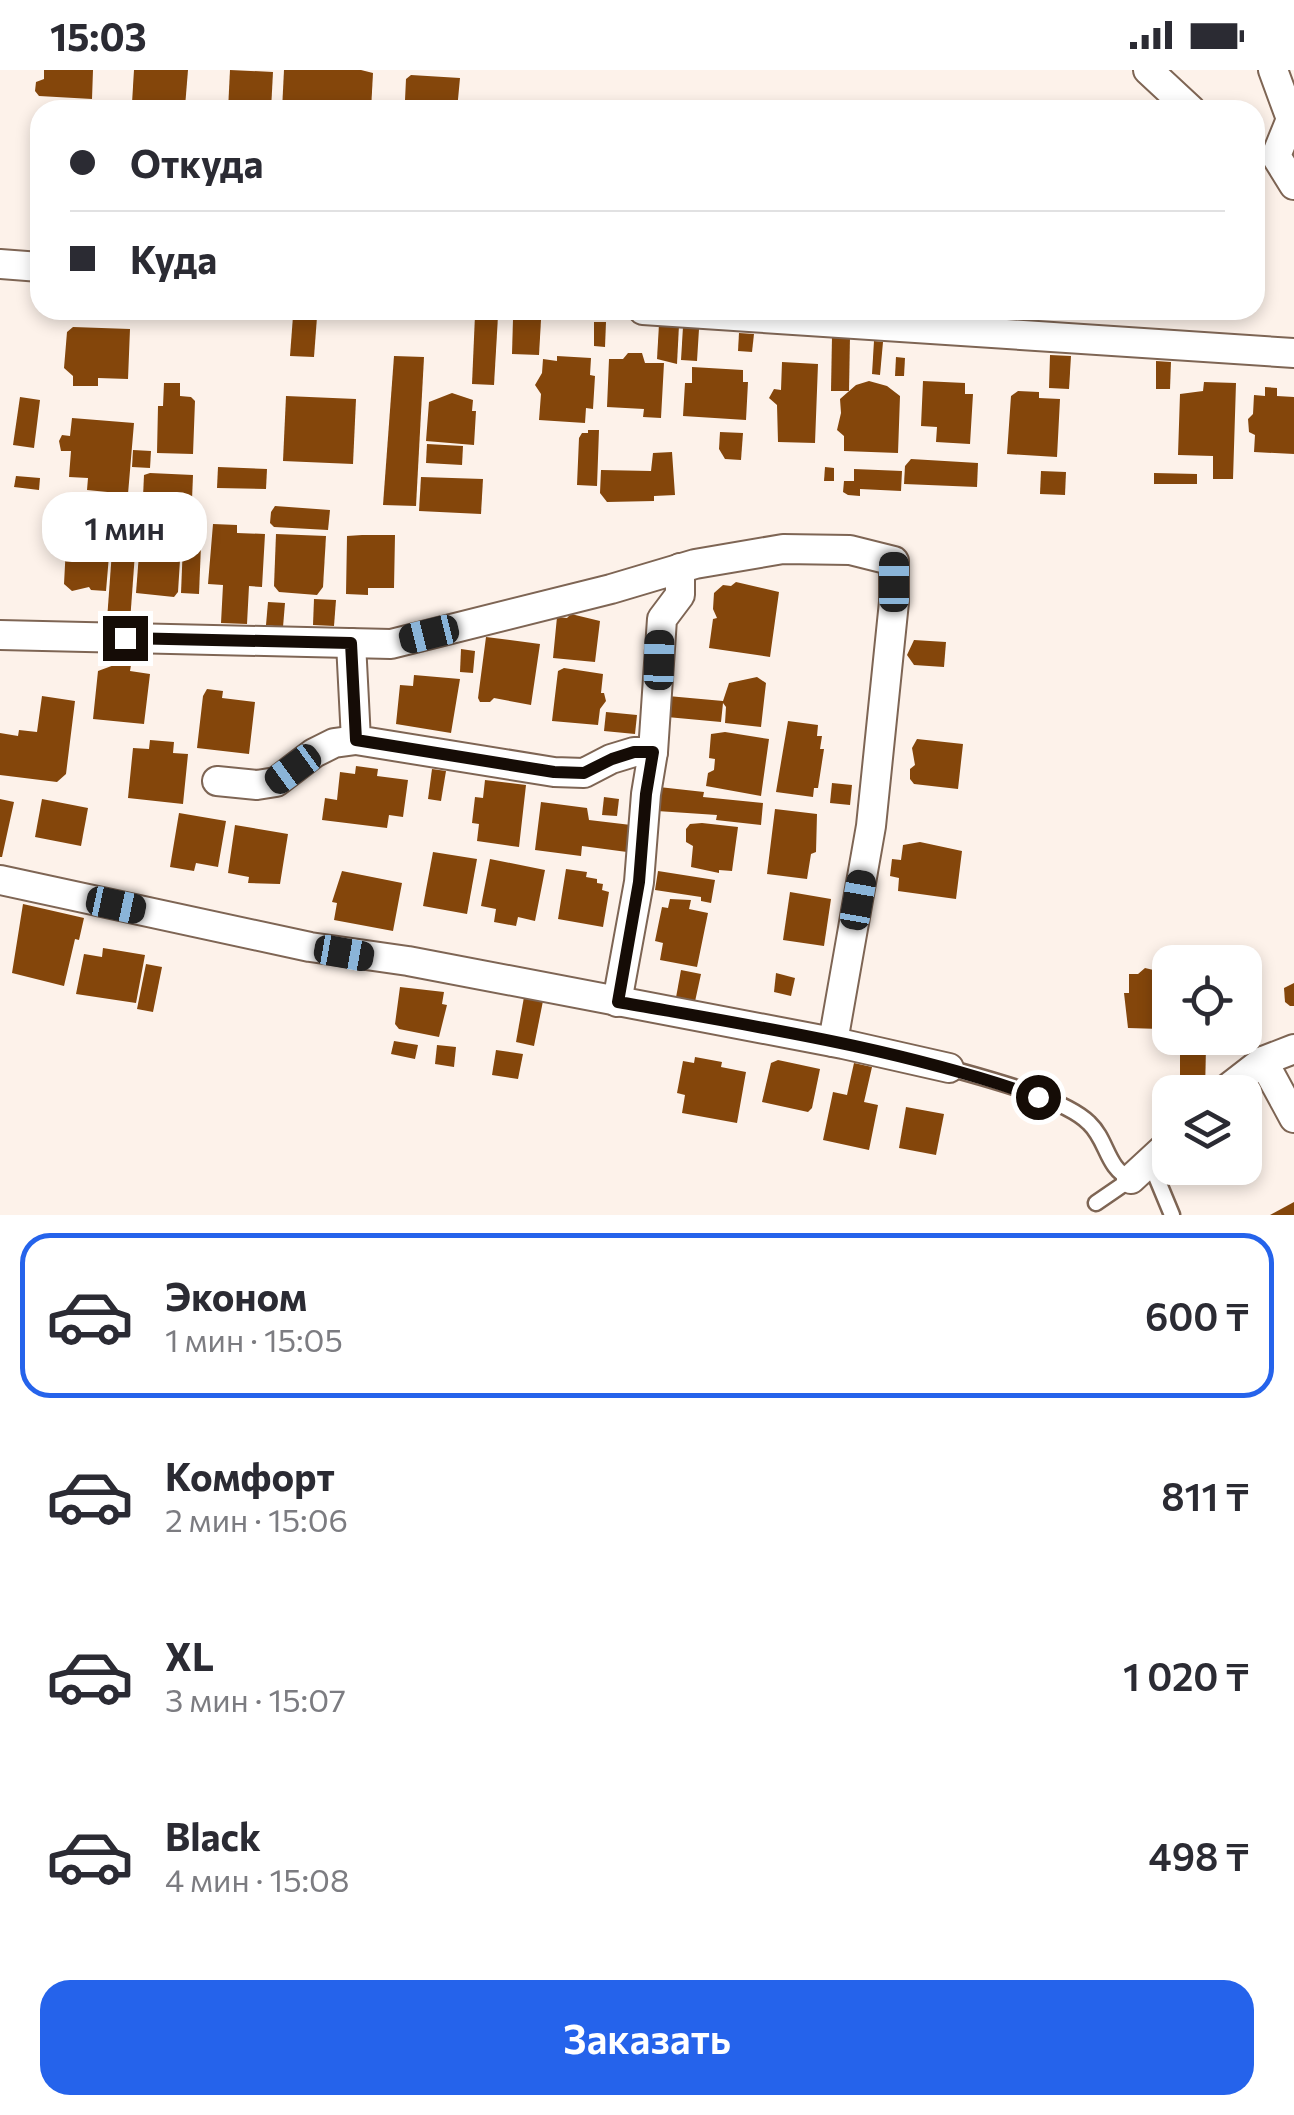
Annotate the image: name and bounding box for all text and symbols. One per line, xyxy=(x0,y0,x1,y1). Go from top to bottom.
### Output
text: 15:03 xyxy=(50,12,147,59)
text: Откуда xyxy=(130,139,263,186)
text: Куда xyxy=(130,235,217,282)
callout: 1 мин xyxy=(42,493,208,563)
text: 1 мин xyxy=(84,507,165,547)
car xyxy=(879,552,909,612)
car xyxy=(396,612,462,656)
route end xyxy=(103,616,148,661)
car xyxy=(643,630,675,690)
car xyxy=(260,739,326,799)
car xyxy=(838,868,878,932)
car xyxy=(84,884,148,926)
car xyxy=(312,933,376,973)
map controls xyxy=(1152,945,1262,1185)
button: locate xyxy=(1152,945,1262,1055)
route start xyxy=(1016,1075,1061,1120)
button: layers xyxy=(1152,1075,1262,1185)
icon: car xyxy=(45,1271,135,1361)
text: Эконом xyxy=(165,1272,307,1319)
text: 600 ₸ xyxy=(1145,1292,1249,1339)
text: 1 мин · 15:05 xyxy=(165,1319,343,1359)
icon: car xyxy=(45,1451,135,1541)
text: Комфорт xyxy=(165,1452,335,1499)
text: 811 ₸ xyxy=(1161,1472,1249,1519)
text: 2 мин · 15:06 xyxy=(165,1499,348,1539)
icon: car xyxy=(45,1631,135,1721)
text: XL xyxy=(165,1632,214,1679)
text: 1 020 ₸ xyxy=(1123,1652,1249,1699)
text: 3 мин · 15:07 xyxy=(165,1679,346,1719)
icon: car xyxy=(45,1811,135,1901)
text: Black xyxy=(165,1812,261,1859)
text: 498 ₸ xyxy=(1149,1832,1249,1879)
text: 4 мин · 15:08 xyxy=(165,1859,349,1899)
button: Заказать xyxy=(40,1980,1254,2095)

